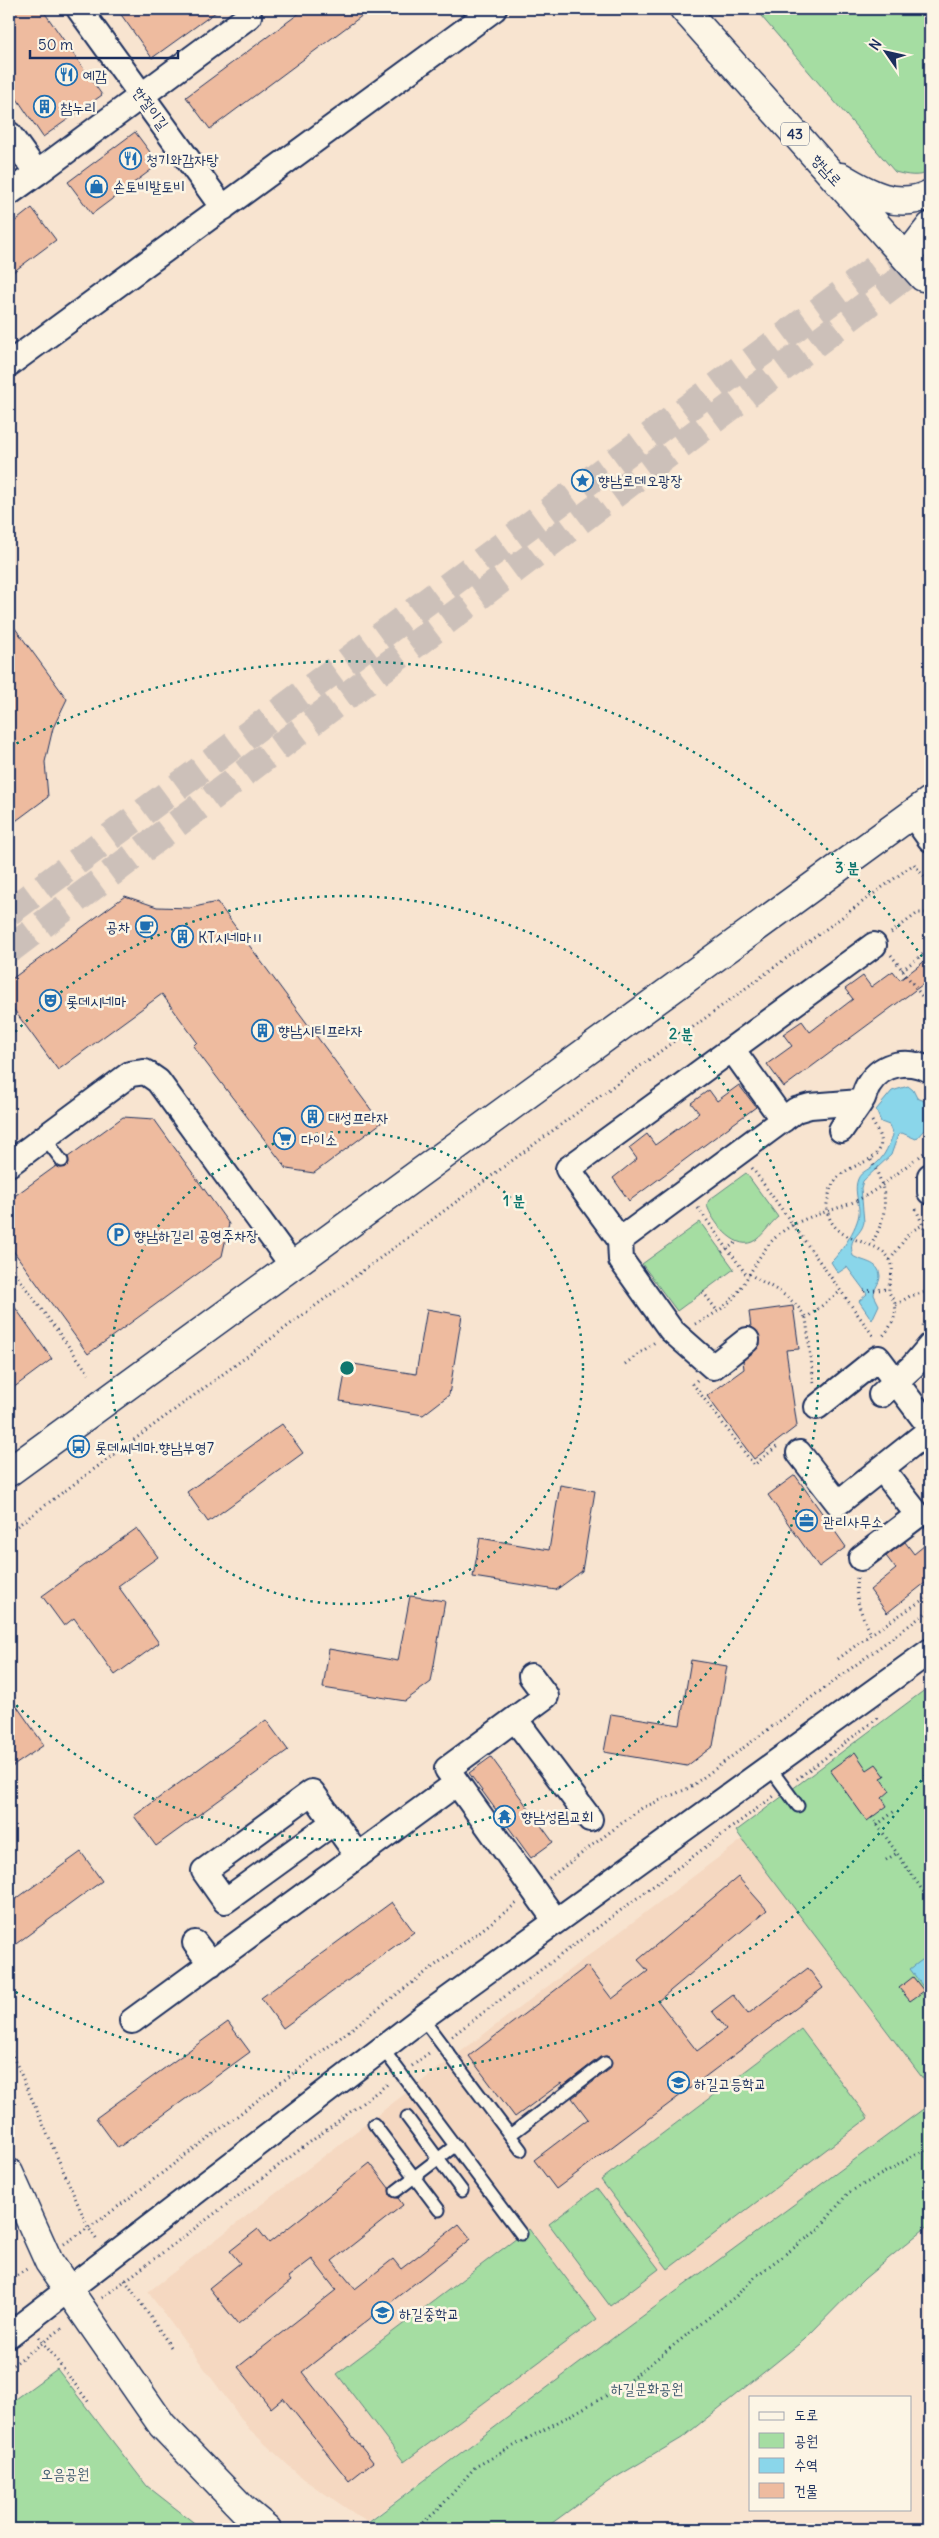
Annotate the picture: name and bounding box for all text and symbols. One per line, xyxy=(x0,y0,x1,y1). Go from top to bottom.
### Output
scale bar xyxy=(30,28,178,60)
north arrow xyxy=(862,28,912,78)
text: 50 m xyxy=(38,35,73,54)
text: N xyxy=(865,36,885,54)
restaurant icon: 예감 xyxy=(55,63,79,87)
place label: 예감 xyxy=(83,66,107,85)
street label: 한절이길 xyxy=(129,83,173,133)
building icon: 참누리 xyxy=(32,95,56,119)
place label: 참누리 xyxy=(60,98,96,117)
road number: 43 xyxy=(781,122,809,146)
restaurant icon: 청기와감자탕 xyxy=(118,147,142,171)
place label: 청기와감자탕 xyxy=(146,150,219,169)
street label: 향남로 xyxy=(808,150,846,190)
shop icon: 손토비발토비 xyxy=(85,174,109,198)
place label: 손토비발토비 xyxy=(113,177,185,196)
place icon: 향남로데오광장 xyxy=(570,468,594,492)
place label: 향남로데오광장 xyxy=(598,471,683,490)
text: 3 분 xyxy=(835,858,859,877)
cafe icon: 공차 xyxy=(134,914,158,938)
place label: 공차 xyxy=(106,917,130,936)
building icon: KT시네마Ⅱ xyxy=(170,925,194,949)
place label: KT시네마Ⅱ xyxy=(198,928,263,947)
theatre icon: 롯데시네마 xyxy=(38,989,62,1013)
place label: 롯데시네마 xyxy=(66,992,126,1011)
building icon: 향남시티프라자 xyxy=(250,1018,274,1042)
place label: 향남시티프라자 xyxy=(278,1021,363,1040)
text: 2 분 xyxy=(669,1024,693,1043)
building icon: 대성프라자 xyxy=(300,1105,324,1129)
place label: 대성프라자 xyxy=(328,1108,388,1127)
supermarket icon: 다이소 xyxy=(273,1127,297,1151)
place label: 다이소 xyxy=(301,1130,337,1149)
text: 1 분 xyxy=(503,1191,525,1210)
parking icon: 향남하길리 공영주차장 xyxy=(106,1223,130,1247)
place label: 향남하길리 공영주차장 xyxy=(134,1226,258,1245)
centre of rings xyxy=(338,1359,356,1377)
bus stop icon: 롯데씨네마.향남부영7 xyxy=(67,1435,91,1459)
place label: 롯데씨네마.향남부영7 xyxy=(95,1438,214,1457)
office icon: 관리사무소 xyxy=(795,1509,819,1533)
place label: 관리사무소 xyxy=(823,1512,883,1531)
temple icon: 향남성림교회 xyxy=(493,1804,517,1828)
place label: 향남성림교회 xyxy=(521,1807,593,1826)
school or university icon: 하길고등학교 xyxy=(666,2071,690,2095)
place label: 하길고등학교 xyxy=(694,2074,766,2093)
school or university icon: 하길중학교 xyxy=(371,2301,395,2325)
place label: 하길중학교 xyxy=(399,2304,459,2323)
park label: 하길문화공원 xyxy=(611,2379,683,2398)
legend xyxy=(749,2396,912,2510)
text: 도로 xyxy=(794,2405,818,2424)
text: 공원 xyxy=(794,2431,818,2450)
text: 수역 xyxy=(794,2455,818,2474)
park label: 오음공원 xyxy=(41,2464,89,2483)
text: 건물 xyxy=(794,2481,818,2500)

